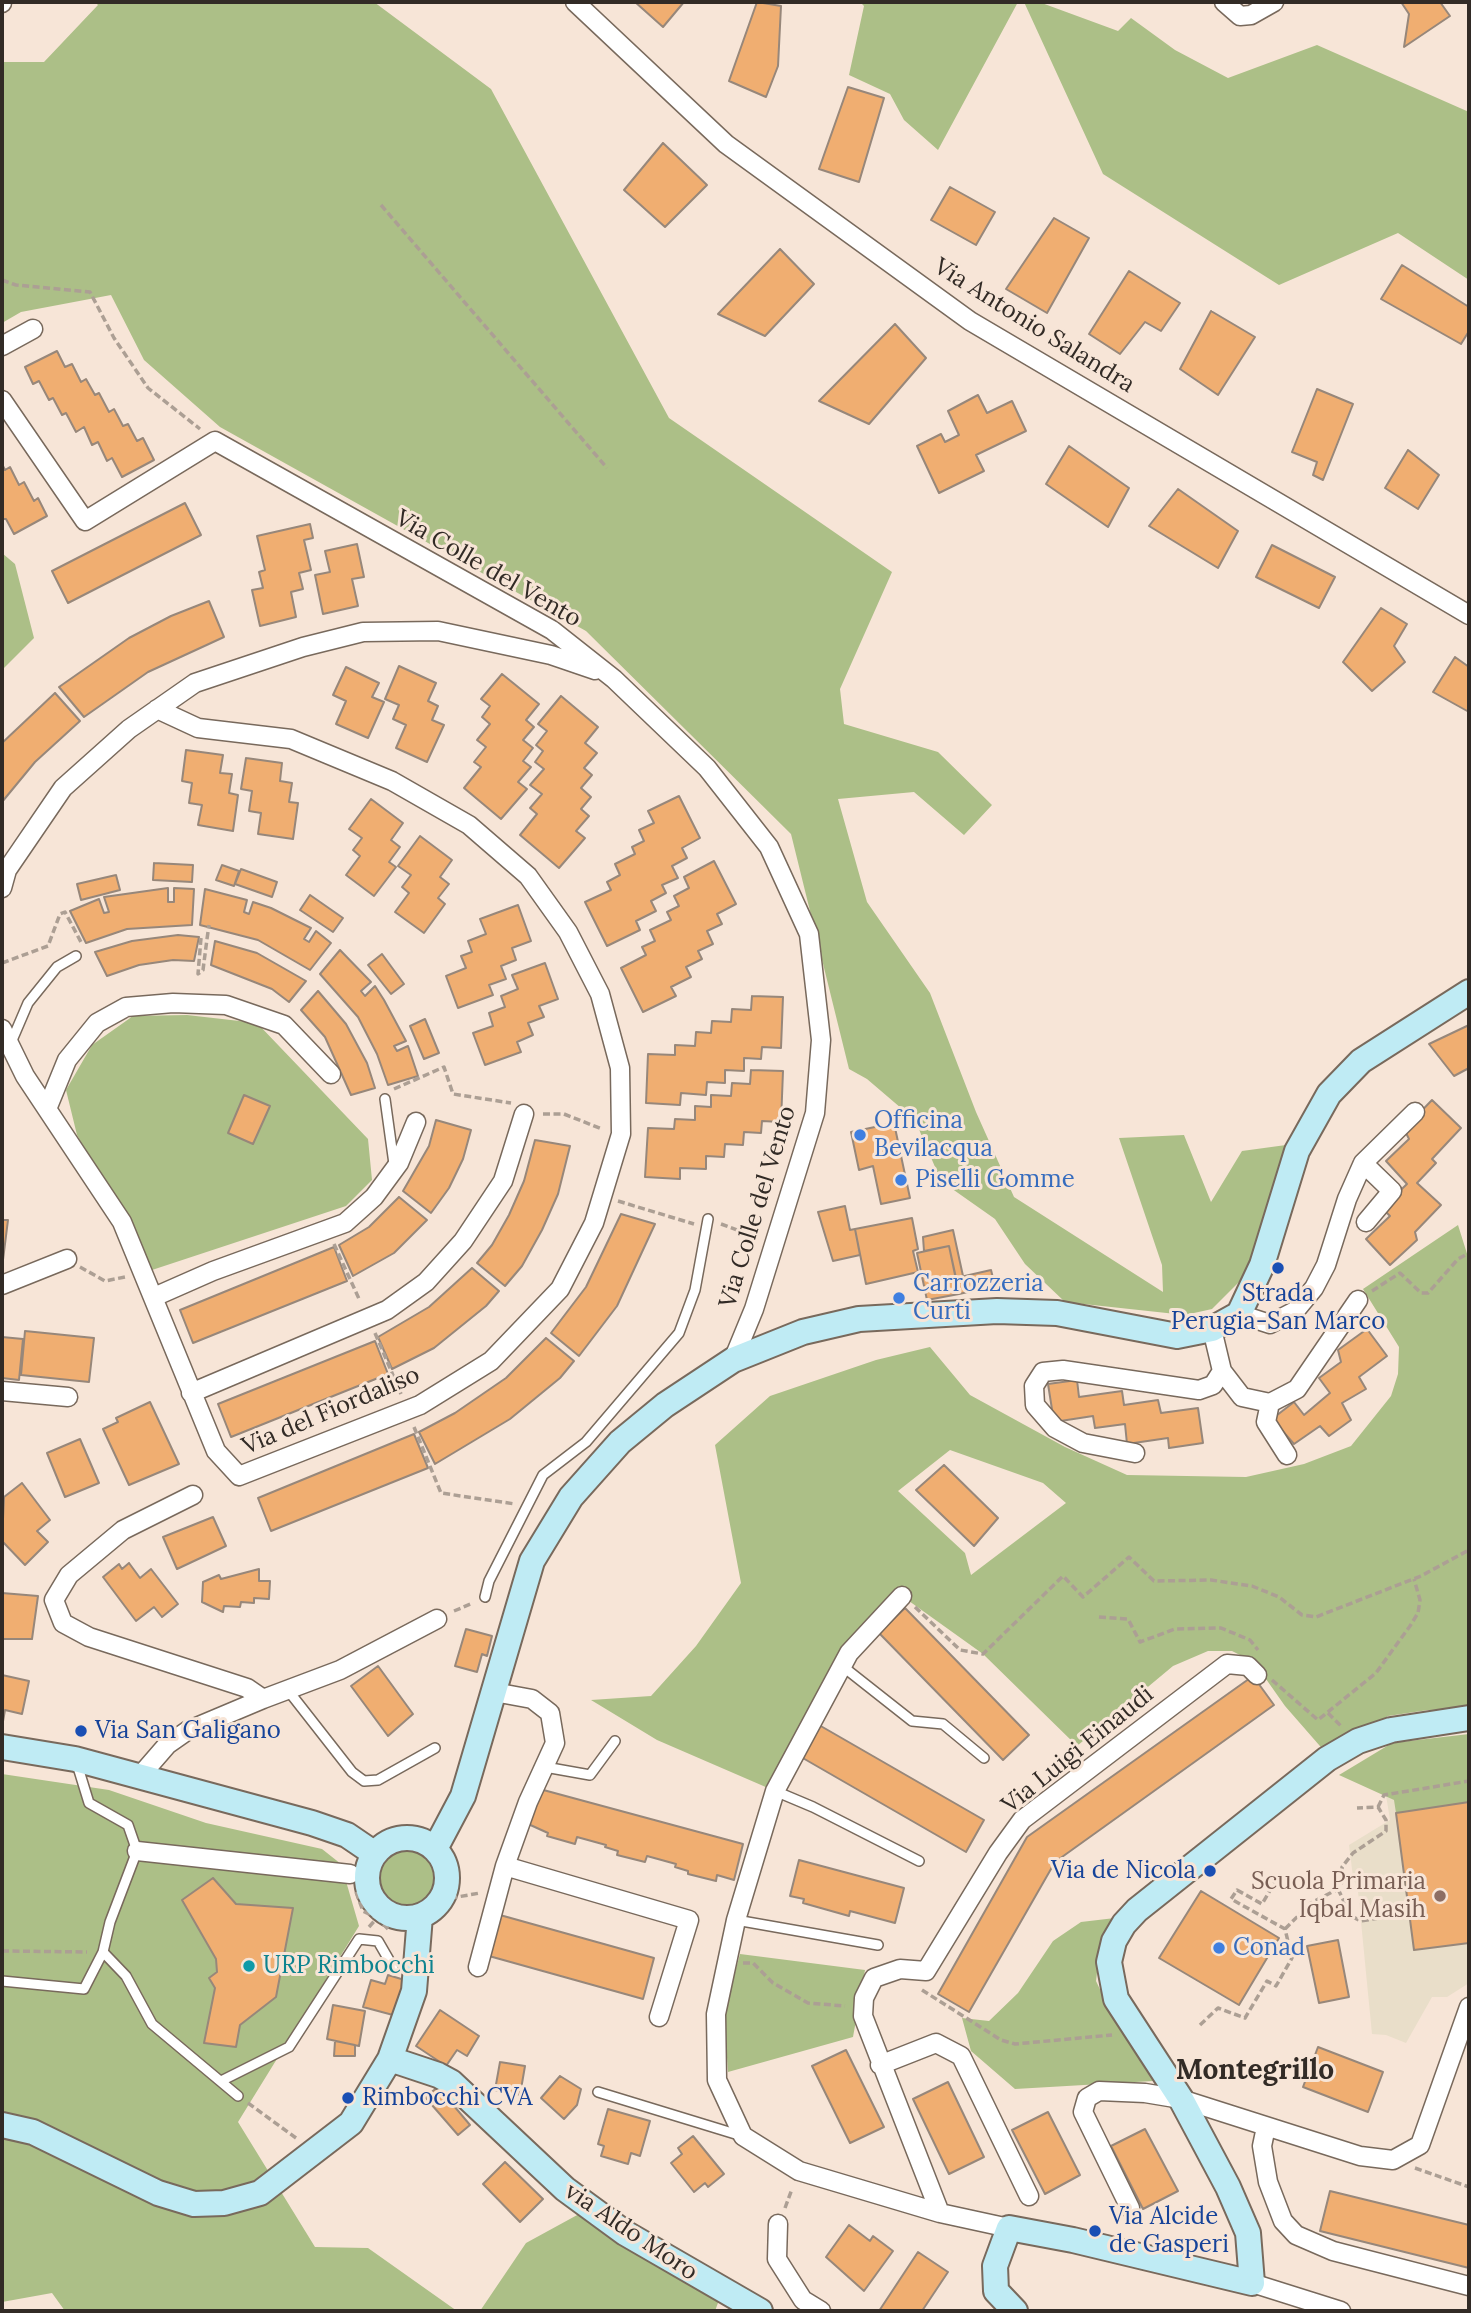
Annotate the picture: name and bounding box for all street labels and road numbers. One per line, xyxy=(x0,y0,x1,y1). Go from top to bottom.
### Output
street label: Via Antonio Salandra xyxy=(928,252,1140,400)
street label: Via Colle del Vento xyxy=(390,504,586,634)
street label: Via Colle del Vento xyxy=(714,1103,802,1311)
street label: Via del Fiordaliso xyxy=(238,1361,424,1461)
street label: Via Luigi Einaudi xyxy=(996,1680,1160,1820)
street label: via Aldo Moro xyxy=(559,2177,703,2287)

